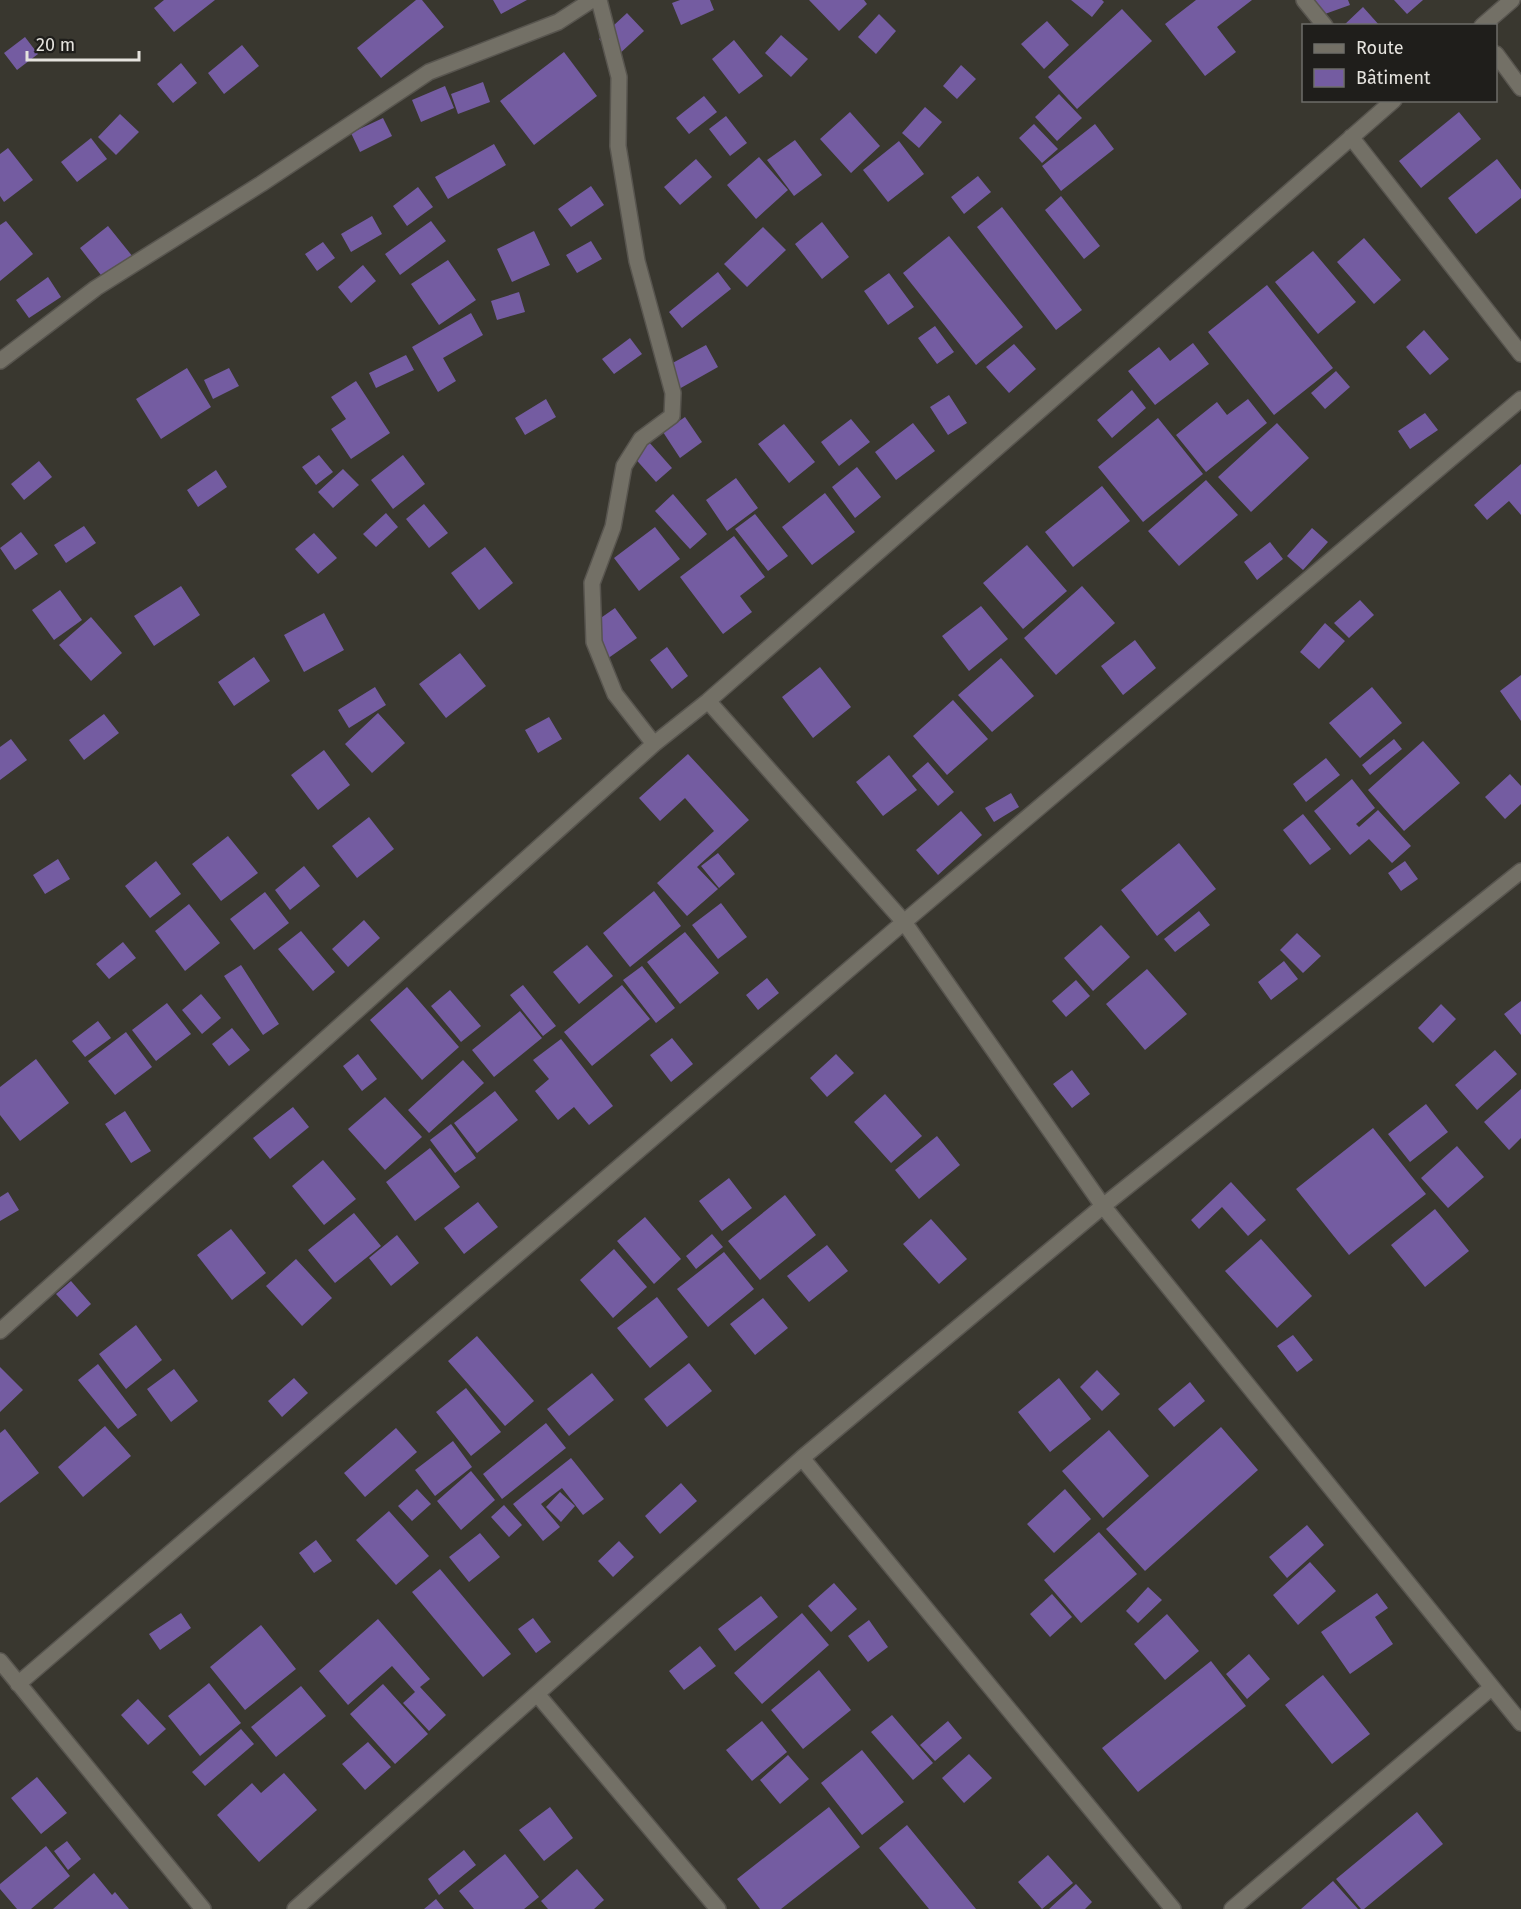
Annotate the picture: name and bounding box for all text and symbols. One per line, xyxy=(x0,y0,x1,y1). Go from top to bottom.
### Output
scale bar xyxy=(27,24,140,62)
legend xyxy=(1302,24,1497,102)
text: 20 m xyxy=(36,34,75,56)
text: Route xyxy=(1356,37,1404,59)
text: Bâtiment xyxy=(1356,67,1431,89)

